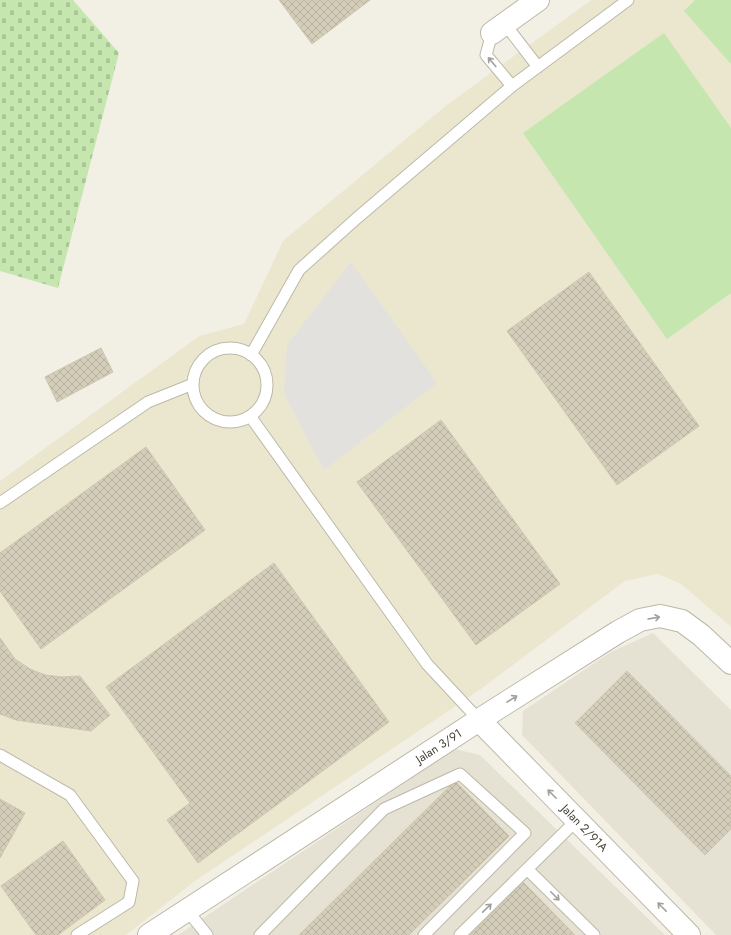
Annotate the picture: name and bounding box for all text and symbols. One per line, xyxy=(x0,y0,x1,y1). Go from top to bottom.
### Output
one-way arrow xyxy=(487,56,496,67)
one-way arrow xyxy=(647,613,660,621)
one-way arrow xyxy=(506,695,518,703)
street label: Jalan 3/91 xyxy=(411,724,466,769)
one-way arrow xyxy=(547,789,556,799)
street label: Jalan 2/91A xyxy=(556,799,612,856)
one-way arrow xyxy=(550,891,560,901)
one-way arrow xyxy=(657,902,667,912)
one-way arrow xyxy=(482,903,492,913)

